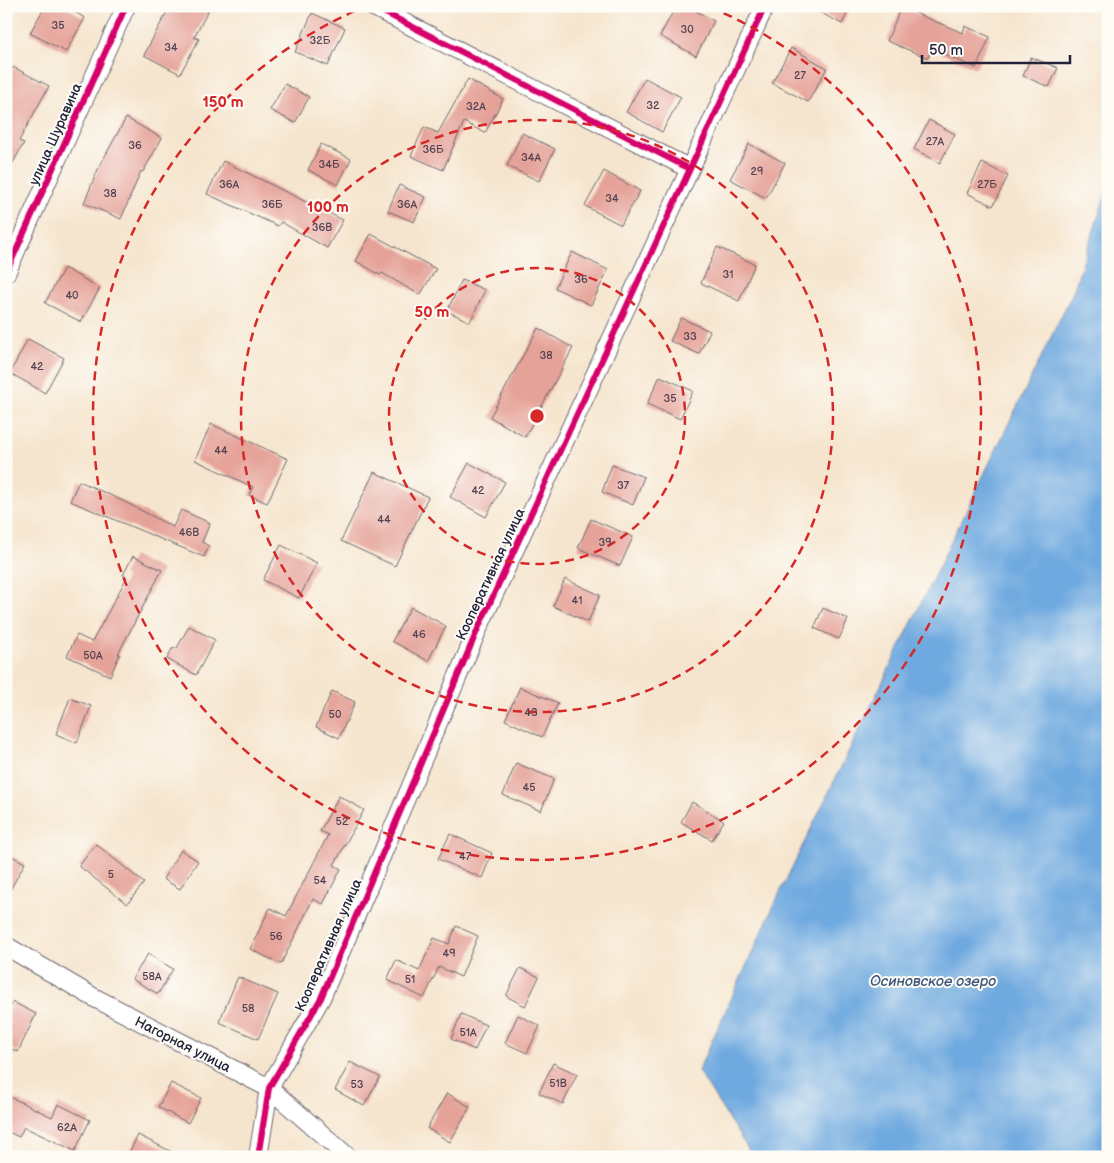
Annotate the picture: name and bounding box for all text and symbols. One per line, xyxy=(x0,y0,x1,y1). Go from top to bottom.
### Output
house number: 35 xyxy=(51,19,65,32)
house number: 30 xyxy=(680,23,694,36)
scale bar xyxy=(922,32,1069,64)
house number: 32Б xyxy=(310,34,331,47)
house number: 34 xyxy=(164,41,178,54)
text: 50 m xyxy=(929,41,963,60)
house number: 27 xyxy=(794,69,807,82)
street label: улица Шуравина xyxy=(25,80,86,188)
text: 150 m xyxy=(202,93,244,112)
house number: 32 xyxy=(646,99,660,112)
house number: 32А xyxy=(466,100,486,113)
house number: 27А xyxy=(926,135,945,148)
house number: 36 xyxy=(128,139,142,152)
house number: 36Б xyxy=(422,143,444,156)
house number: 34А xyxy=(521,151,541,164)
house number: 34Б xyxy=(318,158,340,171)
house number: 29 xyxy=(751,165,763,178)
house number: 36А xyxy=(219,178,239,191)
house number: 27Б xyxy=(977,178,997,191)
house number: 38 xyxy=(103,187,117,200)
house number: 34 xyxy=(605,192,619,205)
house number: 36Б xyxy=(261,198,283,211)
text: 100 m xyxy=(307,198,349,217)
house number: 36А xyxy=(397,198,417,211)
house number: 36В xyxy=(312,221,332,234)
house number: 31 xyxy=(722,268,734,281)
house number: 36 xyxy=(574,273,588,286)
house number: 40 xyxy=(65,289,79,302)
text: 50 m xyxy=(415,303,450,322)
house number: 33 xyxy=(683,330,697,343)
house number: 38 xyxy=(539,349,553,362)
house number: 42 xyxy=(30,360,44,373)
house number: 35 xyxy=(663,392,677,405)
centre of rings xyxy=(528,407,546,425)
house number: 44 xyxy=(214,444,228,457)
house number: 37 xyxy=(617,479,630,492)
house number: 42 xyxy=(471,484,485,497)
street label: Кооперативная улица xyxy=(452,505,529,643)
house number: 44 xyxy=(377,513,391,526)
house number: 46В xyxy=(179,526,199,539)
house number: 39 xyxy=(598,536,612,549)
house number: 41 xyxy=(572,594,582,607)
house number: 46 xyxy=(412,628,426,641)
house number: 50А xyxy=(83,649,103,662)
house number: 43 xyxy=(524,706,538,719)
house number: 50 xyxy=(329,708,342,721)
house number: 45 xyxy=(522,781,536,794)
house number: 52 xyxy=(336,815,349,828)
house number: 47 xyxy=(459,850,472,863)
house number: 5 xyxy=(108,868,114,881)
house number: 54 xyxy=(313,874,327,887)
street label: Кооперативная улица xyxy=(291,875,366,1014)
house number: 56 xyxy=(269,930,283,943)
house number: 49 xyxy=(442,947,456,960)
house number: 58А xyxy=(142,970,162,983)
water label: Осиновское озеро xyxy=(870,972,996,991)
house number: 51 xyxy=(405,973,415,986)
house number: 58 xyxy=(242,1002,254,1015)
street label: Нагорная улица xyxy=(132,1013,234,1076)
house number: 51А xyxy=(459,1026,477,1039)
house number: 51В xyxy=(549,1077,567,1090)
house number: 53 xyxy=(350,1078,364,1091)
house number: 62А xyxy=(57,1121,77,1134)

